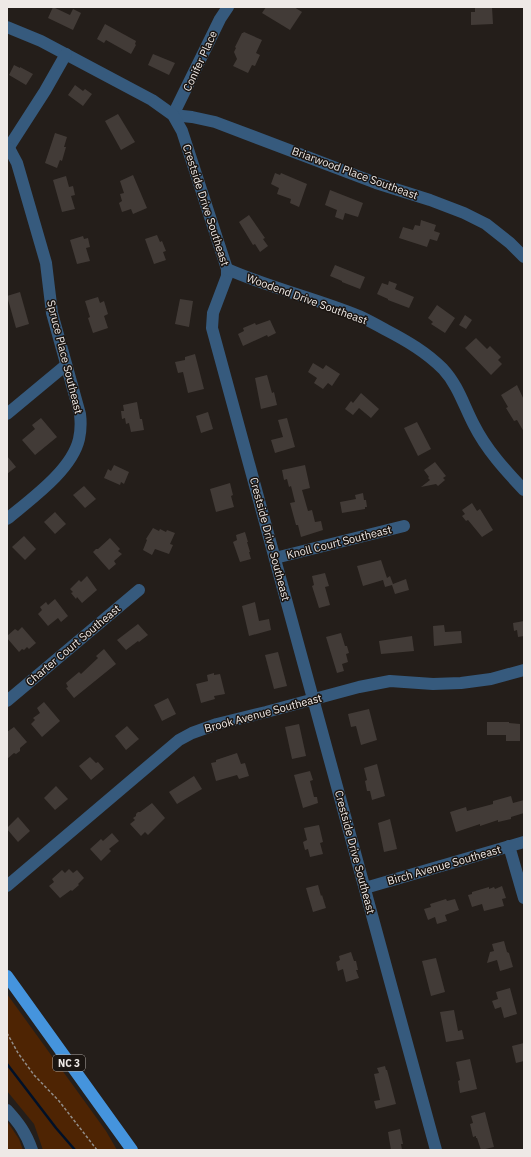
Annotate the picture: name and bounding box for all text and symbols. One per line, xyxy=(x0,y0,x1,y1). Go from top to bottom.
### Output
street label: Conifer Place xyxy=(180,28,220,94)
street label: Crestside Drive Southeast xyxy=(180,142,232,268)
street label: Briarwood Place Southeast xyxy=(290,144,420,202)
street label: Woodend Drive Southeast xyxy=(245,271,370,327)
street label: Spruce Place Southeast xyxy=(44,299,86,415)
street label: Crestside Drive Southeast xyxy=(247,476,293,602)
street label: Knoll Court Southeast xyxy=(285,522,393,562)
street label: Charter Court Southeast xyxy=(23,601,123,689)
street label: Brook Avenue Southeast xyxy=(203,691,323,735)
street label: Crestside Drive Southeast xyxy=(332,789,378,915)
street label: Birch Avenue Southeast xyxy=(386,842,503,888)
road number: NC 3 xyxy=(53,1055,85,1071)

